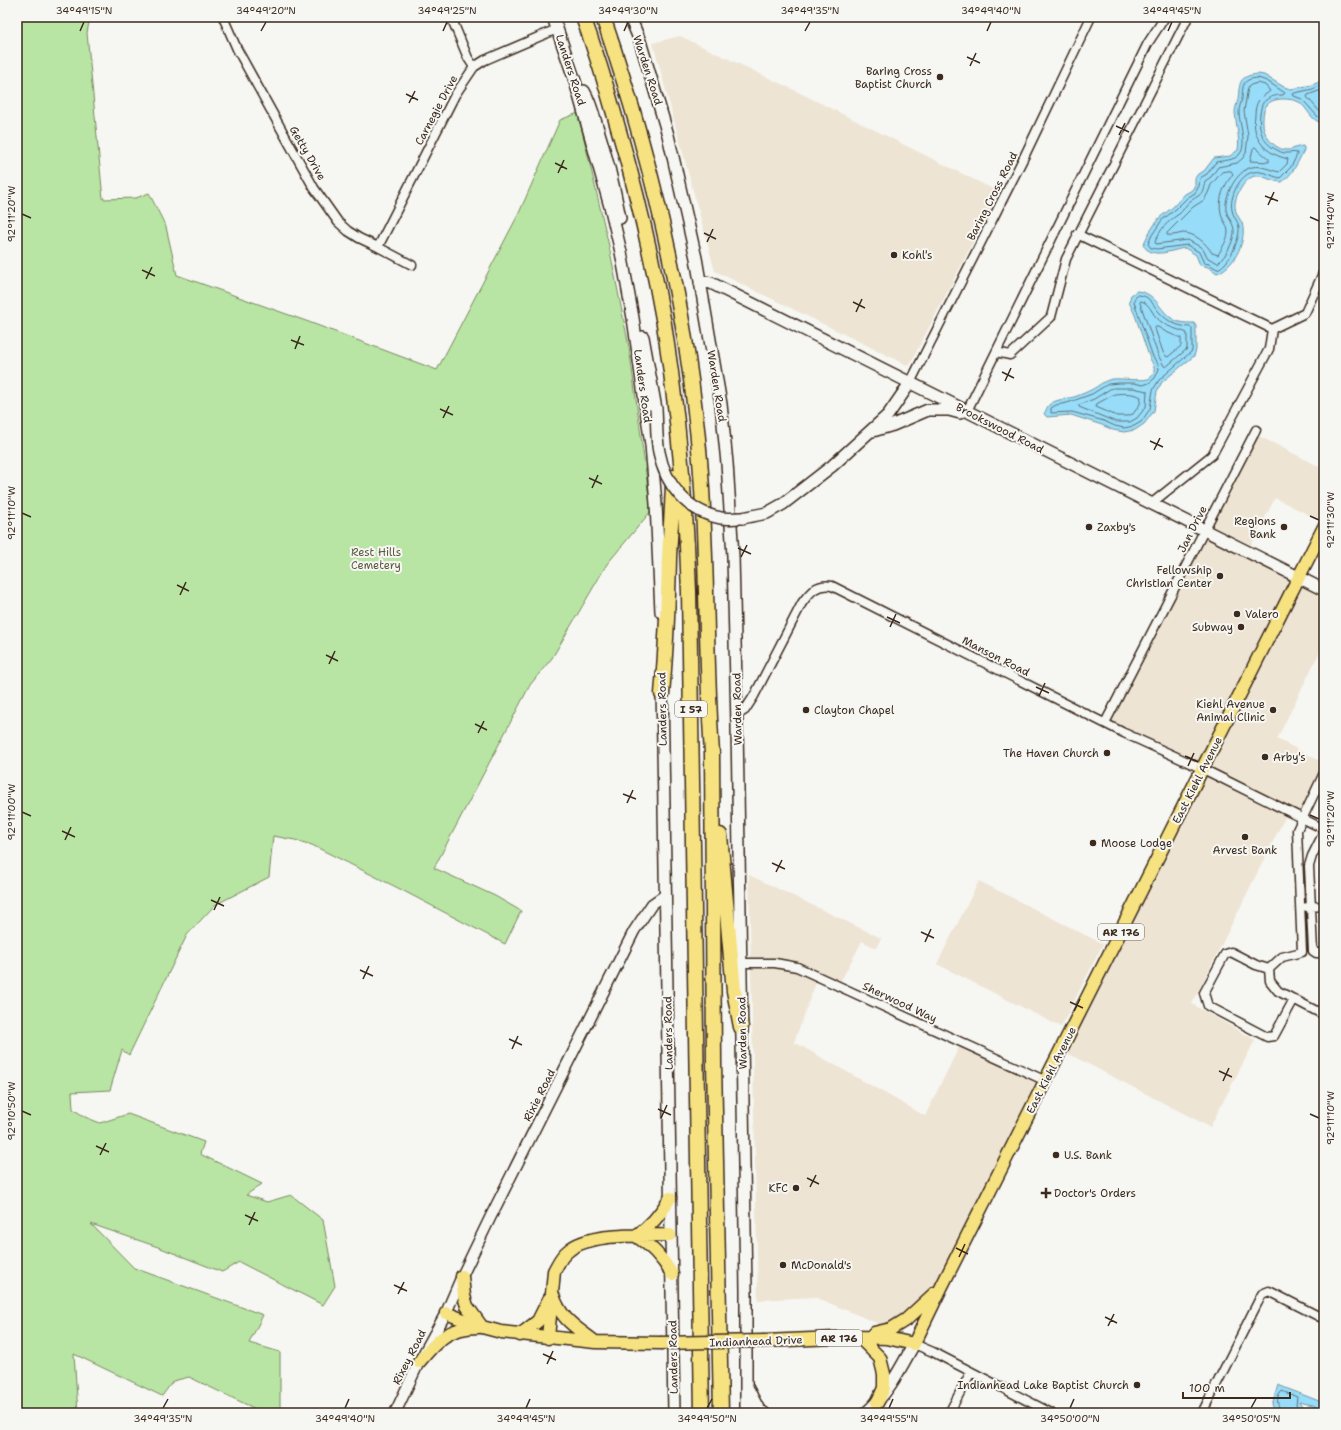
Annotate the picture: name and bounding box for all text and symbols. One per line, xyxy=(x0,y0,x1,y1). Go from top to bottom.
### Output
text: 34°49'15"N xyxy=(56,4,112,17)
text: 34°49'20"N xyxy=(236,4,296,17)
text: 34°49'25"N xyxy=(417,4,477,17)
text: 34°49'30"N xyxy=(598,4,658,17)
text: 34°49'35"N xyxy=(781,4,840,17)
text: 34°49'40"N xyxy=(961,4,1021,17)
text: 34°49'45"N xyxy=(1143,4,1201,17)
street label: Landers Road xyxy=(552,33,589,108)
street label: Warden Road xyxy=(629,33,666,107)
place label: Baring Cross Baptist Church xyxy=(855,64,932,92)
marker: Baring Cross Baptist Church xyxy=(935,72,945,82)
street label: Carnegie Drive xyxy=(412,73,461,148)
street label: Getty Drive xyxy=(286,123,329,183)
street label: Baring Cross Road xyxy=(964,149,1021,243)
text: 92°11'20"W xyxy=(5,185,18,242)
text: 92°11'40"W xyxy=(1324,192,1337,249)
place label: Kohl's xyxy=(902,248,932,263)
marker: Kohl's xyxy=(889,250,899,260)
street label: Landers Road xyxy=(630,348,655,424)
street label: Warden Road xyxy=(703,349,730,423)
street label: Brookswood Road xyxy=(953,400,1046,457)
text: 92°11'10"W xyxy=(5,486,18,540)
text: 92°11'30"W xyxy=(1324,491,1337,548)
street label: Jan Drive xyxy=(1174,503,1211,555)
place label: Regions Bank xyxy=(1234,514,1276,542)
place label: Zaxby's xyxy=(1097,520,1136,535)
marker: Zaxby's xyxy=(1084,522,1094,532)
marker: Regions Bank xyxy=(1279,522,1289,532)
park label: Rest Hills Cemetery xyxy=(351,545,401,573)
place label: Fellowship Christian Center xyxy=(1126,563,1212,591)
marker: Fellowship Christian Center xyxy=(1215,571,1225,581)
place label: Valero xyxy=(1245,607,1279,622)
marker: Valero xyxy=(1232,609,1242,619)
place label: Subway xyxy=(1192,620,1233,635)
marker: Subway xyxy=(1236,622,1246,632)
street label: Manson Road xyxy=(959,633,1032,680)
street label: Landers Road xyxy=(654,672,671,746)
street label: Warden Road xyxy=(729,673,746,745)
place label: Kiehl Avenue Animal Clinic xyxy=(1196,697,1265,725)
road number: I 57 xyxy=(675,701,707,717)
place label: Clayton Chapel xyxy=(814,703,895,718)
marker: Clayton Chapel xyxy=(801,705,811,715)
marker: Kiehl Avenue Animal Clinic xyxy=(1268,705,1278,715)
street label: East Kiehl Avenue xyxy=(1169,734,1226,826)
place label: The Haven Church xyxy=(1003,746,1099,761)
marker: The Haven Church xyxy=(1102,748,1112,758)
place label: Arby's xyxy=(1273,750,1306,765)
marker: Arby's xyxy=(1260,752,1270,762)
text: 92°11'00"W xyxy=(5,783,18,840)
text: 92°11'20"W xyxy=(1324,790,1337,847)
marker: Arvest Bank xyxy=(1240,832,1250,842)
place label: Moose Lodge xyxy=(1101,836,1172,851)
marker: Moose Lodge xyxy=(1088,838,1098,848)
place label: Arvest Bank xyxy=(1213,843,1277,858)
road number: AR 176 xyxy=(1098,924,1144,940)
street label: Sherwood Way xyxy=(860,979,939,1026)
street label: Landers Road xyxy=(660,996,677,1070)
street label: Warden Road xyxy=(734,997,751,1069)
street label: East Kiehl Avenue xyxy=(1023,1024,1080,1116)
street label: Rixie Road xyxy=(520,1066,559,1124)
text: 92°10'50"W xyxy=(5,1081,18,1141)
text: 92°11'10"W xyxy=(1324,1091,1337,1145)
place label: U.S. Bank xyxy=(1064,1148,1112,1163)
marker: U.S. Bank xyxy=(1051,1150,1061,1160)
place label: KFC xyxy=(768,1181,788,1196)
marker: KFC xyxy=(791,1183,801,1193)
place label: Doctor's Orders xyxy=(1054,1186,1136,1201)
marker: Doctor's Orders xyxy=(1041,1188,1051,1198)
place label: McDonald's xyxy=(791,1258,851,1273)
marker: McDonald's xyxy=(778,1260,788,1270)
street label: Landers Road xyxy=(665,1320,682,1394)
street label: Rixey Road xyxy=(389,1327,430,1387)
road number: AR 176 xyxy=(816,1330,862,1346)
street label: Indianhead Drive xyxy=(709,1332,803,1351)
scale bar xyxy=(1183,1374,1290,1400)
place label: Indianhead Lake Baptist Church xyxy=(957,1378,1129,1393)
marker: Indianhead Lake Baptist Church xyxy=(1132,1380,1142,1390)
text: 100 m xyxy=(1189,1380,1225,1396)
text: 34°49'35"N xyxy=(134,1412,193,1425)
text: 34°49'40"N xyxy=(315,1412,375,1425)
text: 34°49'45"N xyxy=(497,1412,555,1425)
text: 34°49'50"N xyxy=(677,1412,737,1425)
text: 34°49'55"N xyxy=(860,1412,918,1425)
text: 34°50'00"N xyxy=(1040,1412,1100,1425)
text: 34°50'05"N xyxy=(1222,1412,1280,1425)

